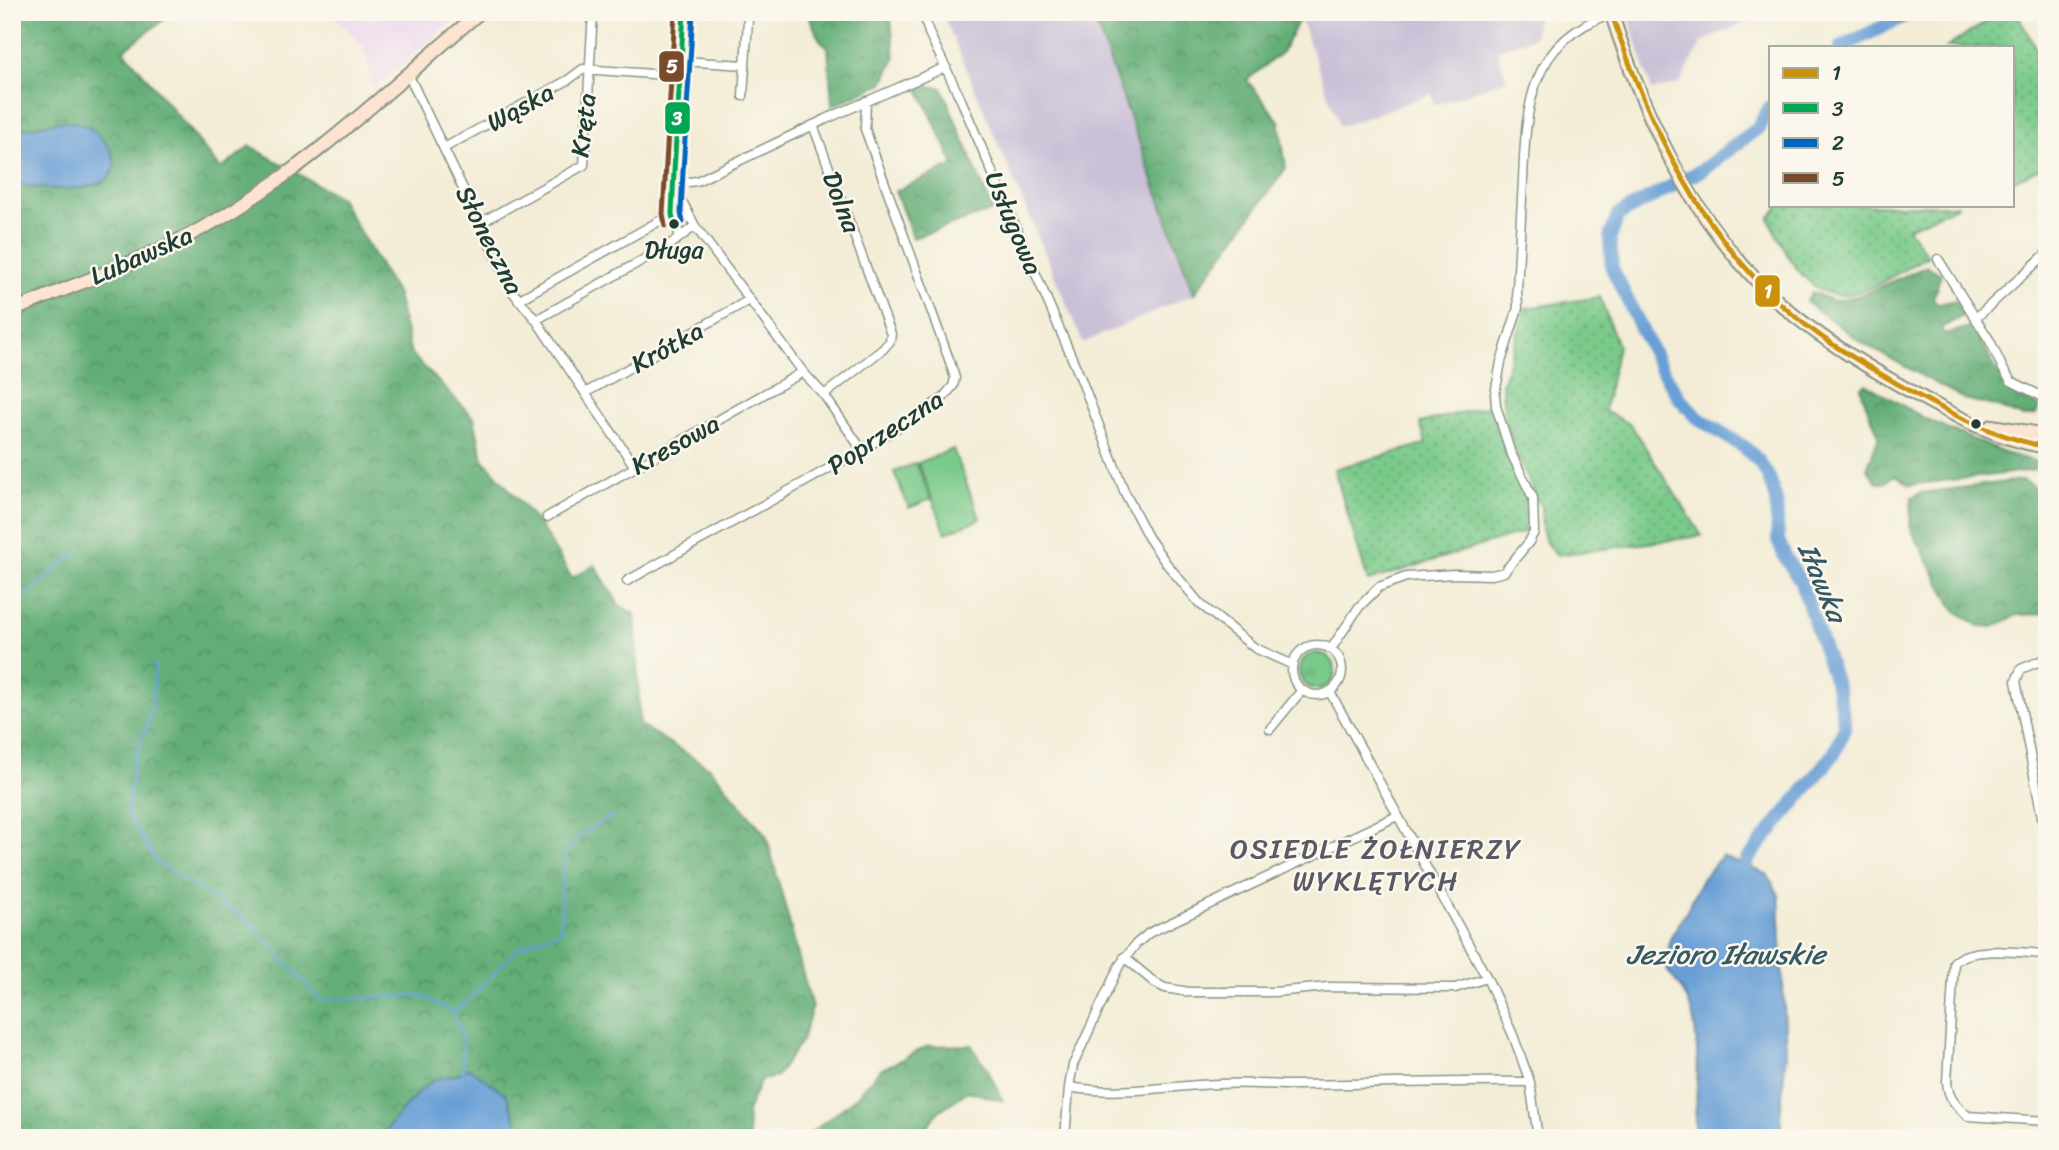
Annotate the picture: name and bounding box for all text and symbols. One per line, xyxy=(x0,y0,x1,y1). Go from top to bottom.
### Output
legend xyxy=(1769,46,2014,206)
line badge: 5 xyxy=(658,50,685,83)
text: 5 xyxy=(666,50,678,83)
text: 1 xyxy=(1832,54,1841,92)
street label: Wąska xyxy=(477,69,563,145)
street label: Kręta xyxy=(556,90,610,160)
text: 3 xyxy=(1832,90,1844,128)
line badge: 3 xyxy=(664,101,691,135)
text: 3 xyxy=(671,102,683,135)
text: 2 xyxy=(1832,124,1844,162)
text: 5 xyxy=(1832,160,1845,198)
street label: Dolna xyxy=(809,164,875,241)
street label: Usługowa xyxy=(972,164,1056,282)
street label: Słoneczna xyxy=(443,177,537,303)
street label: Lubawska xyxy=(82,212,200,298)
marker: Długa xyxy=(667,217,681,231)
place label: Długa xyxy=(644,229,705,271)
line badge: 1 xyxy=(1754,274,1781,308)
text: 1 xyxy=(1764,275,1772,308)
street label: Krótka xyxy=(622,308,712,386)
street label: Poprzeczna xyxy=(817,377,953,487)
street label: Kresowa xyxy=(622,401,728,487)
unlabelled marker xyxy=(1969,417,1983,431)
water label: Iławka xyxy=(1783,534,1863,633)
district label: OSIEDLE ŻOŁNIERZY WYKLĘTYCH xyxy=(1230,824,1522,905)
water label: Jezioro Iławskie xyxy=(1627,930,1828,979)

